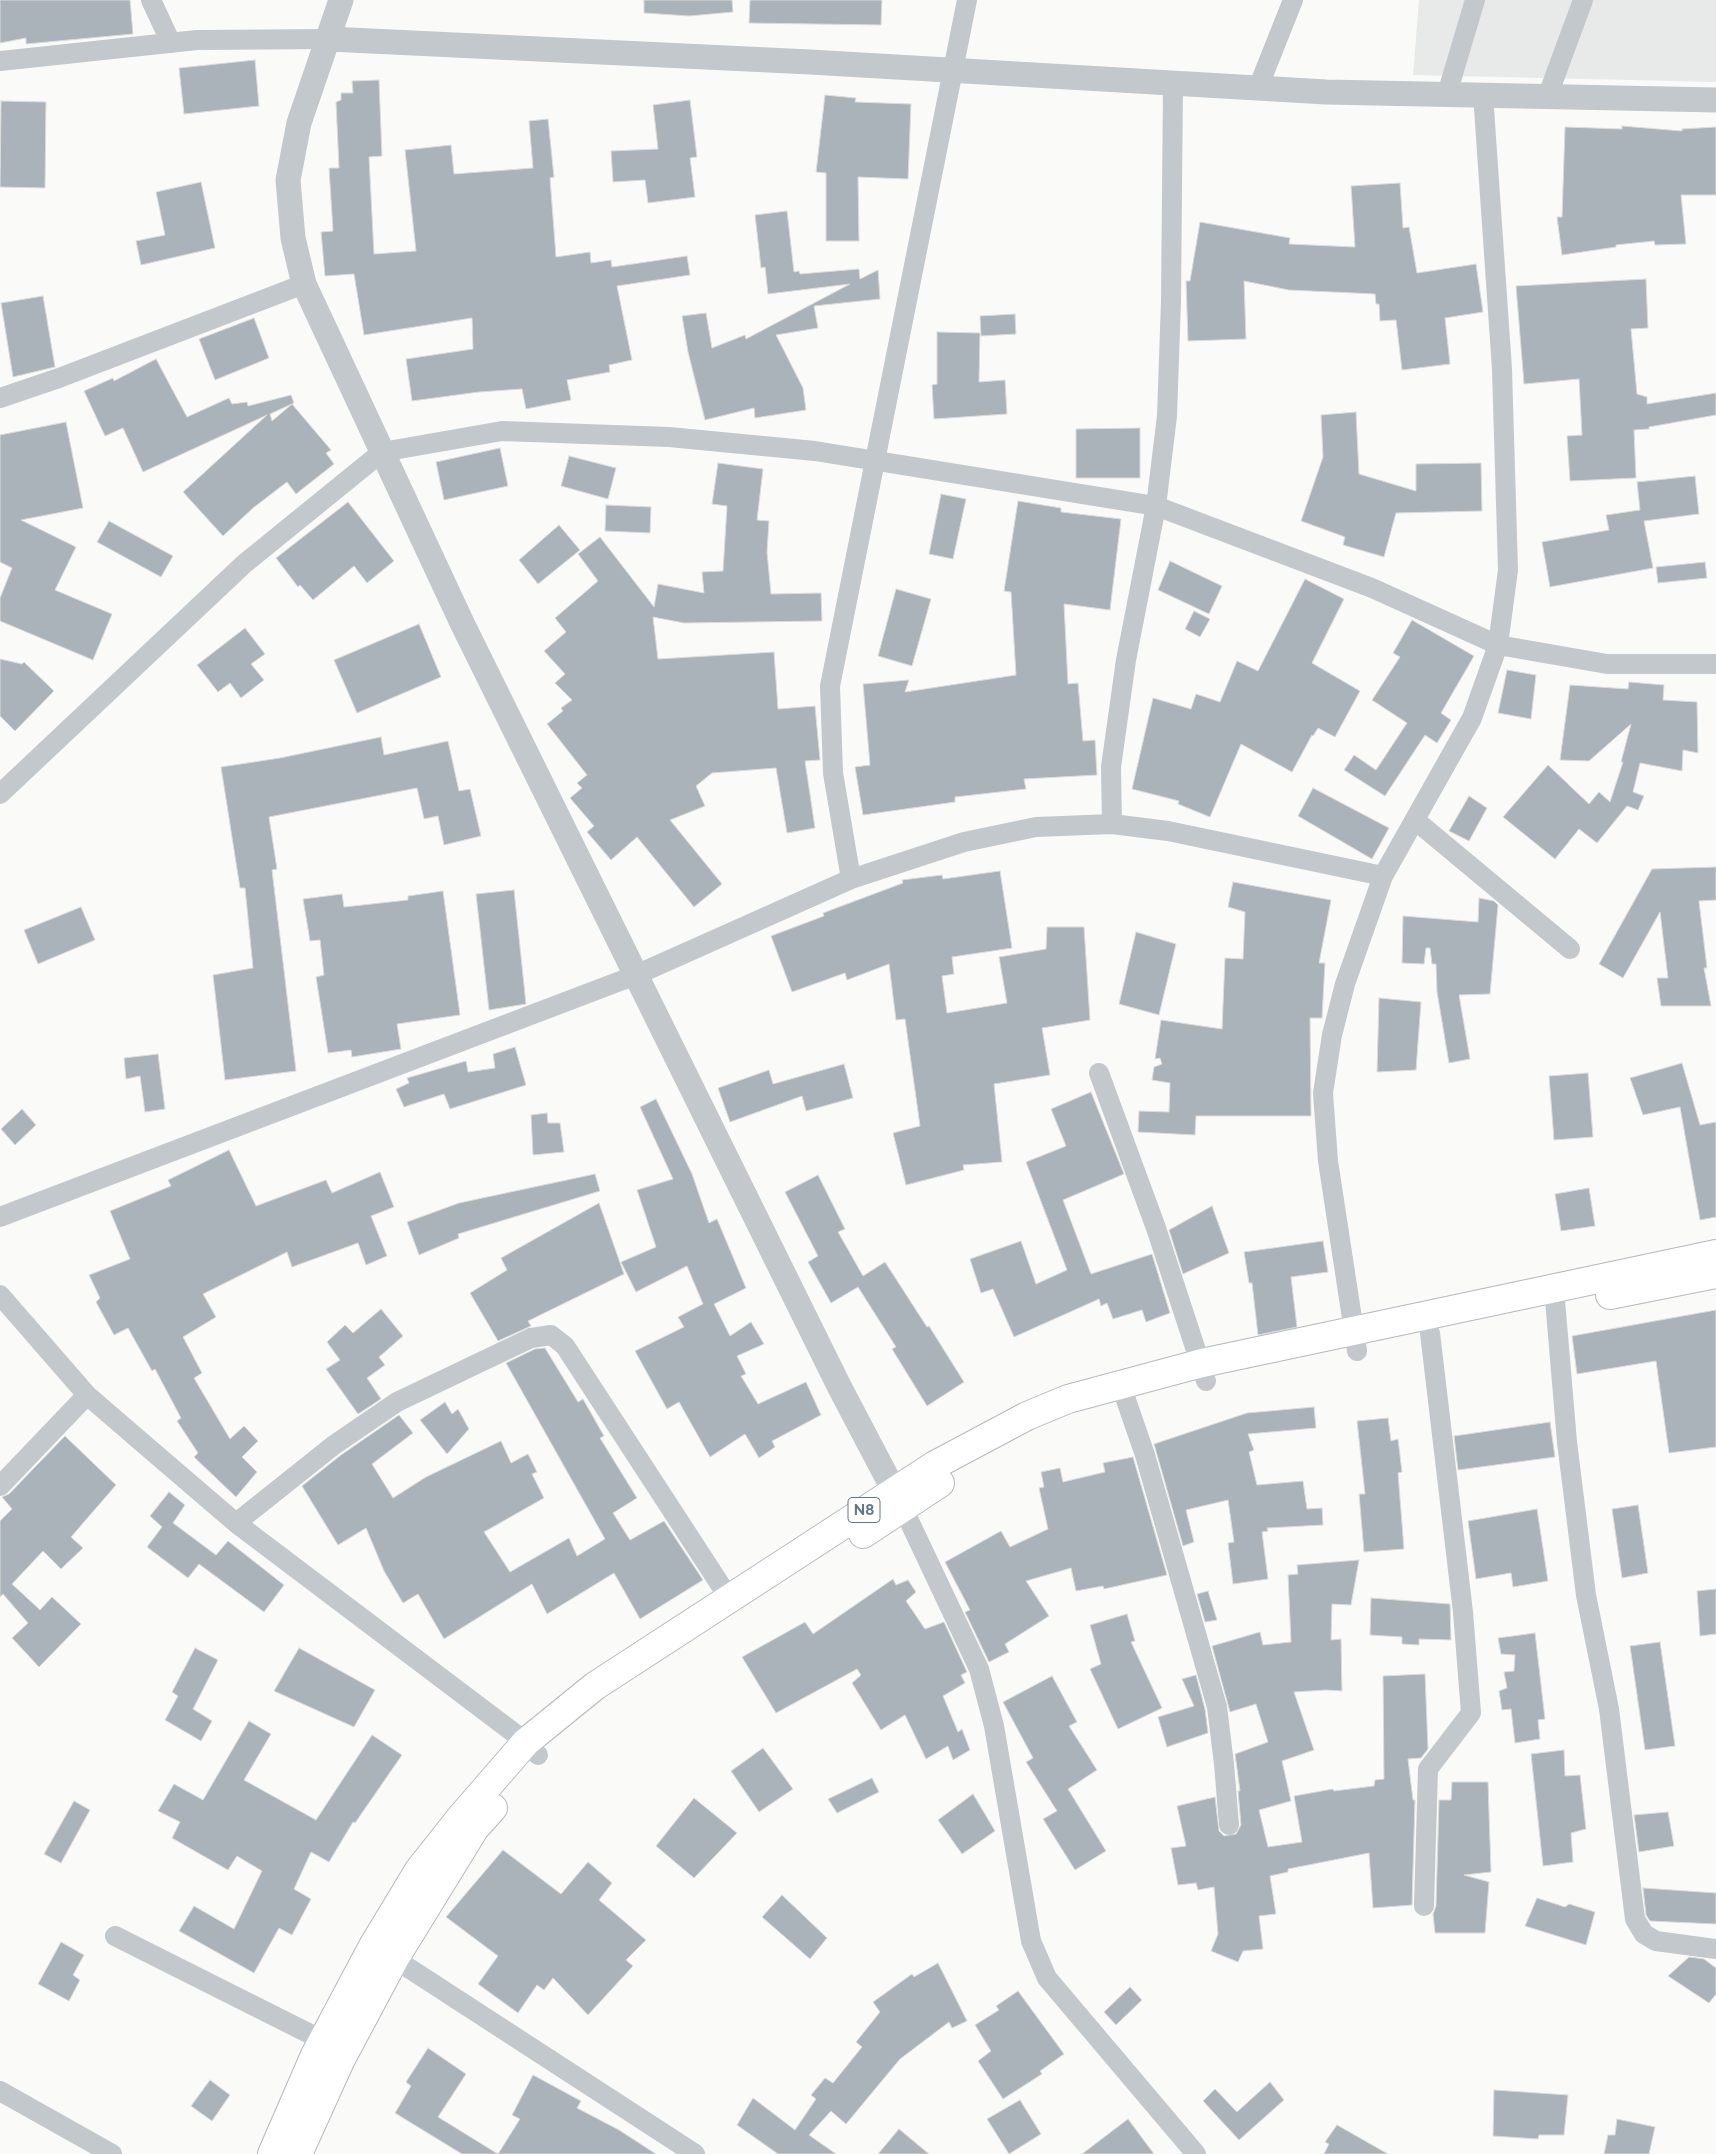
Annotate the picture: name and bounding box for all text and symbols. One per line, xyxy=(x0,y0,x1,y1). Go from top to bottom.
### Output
road number: N8 xyxy=(848,1498,880,1522)

